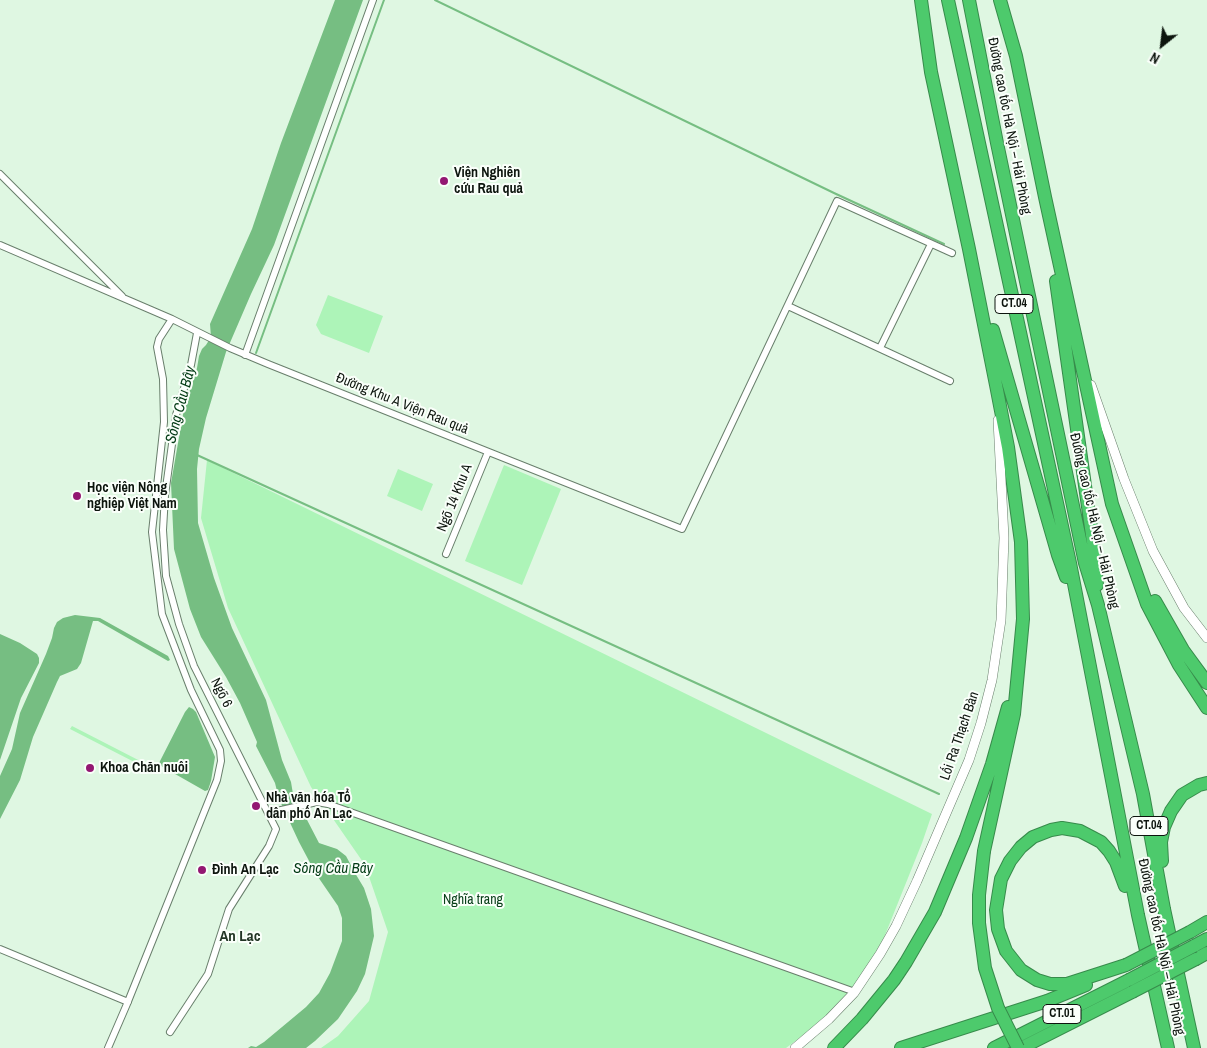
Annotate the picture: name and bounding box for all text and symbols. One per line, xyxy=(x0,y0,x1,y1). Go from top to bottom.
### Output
north arrow xyxy=(1137,20,1187,70)
street label: Đường cao tốc Hà Nội – Hải Phòng xyxy=(984,36,1034,216)
text: N xyxy=(1147,48,1163,68)
place label: Viện Nghiên cứu Rau quả xyxy=(454,165,523,198)
marker: Viện Nghiên cứu Rau quả xyxy=(438,175,450,187)
road number: CT.04 xyxy=(995,294,1033,314)
water label: Sông Cầu Bây xyxy=(162,364,200,446)
street label: Đường Khu A Viện Rau quả xyxy=(333,370,471,438)
street label: Đường cao tốc Hà Nội – Hải Phòng xyxy=(1066,431,1122,611)
street label: Ngõ 14 Khu A xyxy=(434,462,476,534)
place label: Học viện Nông nghiệp Việt Nam xyxy=(87,480,177,512)
marker: Học viện Nông nghiệp Việt Nam xyxy=(71,490,83,502)
street label: Ngõ 6 xyxy=(207,676,235,710)
street label: Lối Ra Thạch Bàn xyxy=(937,690,983,782)
place label: Khoa Chăn nuôi xyxy=(100,760,188,776)
marker: Khoa Chăn nuôi xyxy=(84,762,96,774)
place label: Nhà văn hóa Tổ dân phố An Lạc xyxy=(266,790,352,822)
marker: Nhà văn hóa Tổ dân phố An Lạc xyxy=(250,800,262,812)
road number: CT.04 xyxy=(1130,816,1168,836)
street label: Đường cao tốc Hà Nội – Hải Phòng xyxy=(1134,857,1188,1037)
water label: Sông Cầu Bây xyxy=(293,860,373,878)
place label: Đình An Lạc xyxy=(212,862,279,878)
marker: Đình An Lạc xyxy=(196,864,208,876)
park label: Nghĩa trang xyxy=(443,892,503,908)
district label: An Lạc xyxy=(219,928,261,946)
road number: CT.01 xyxy=(1043,1004,1081,1024)

